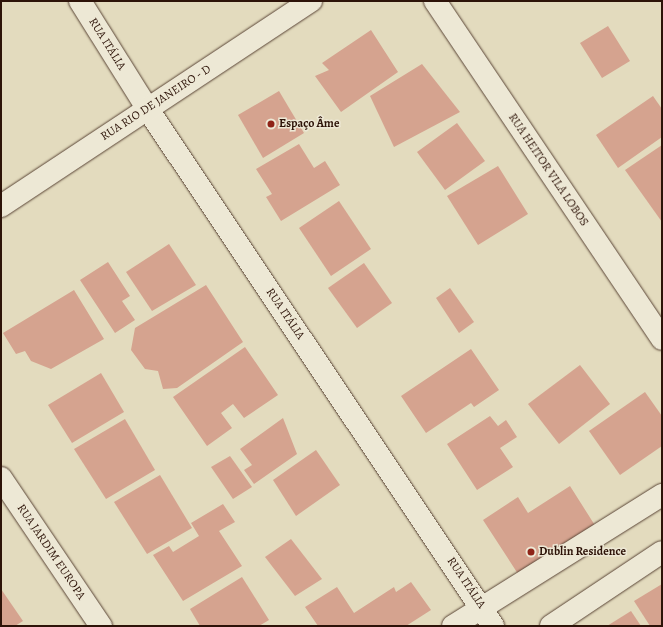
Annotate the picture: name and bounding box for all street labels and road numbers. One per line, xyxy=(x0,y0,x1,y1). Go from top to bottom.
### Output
street label: RUA ITÁLIA xyxy=(85,15,129,73)
street label: RUA RIO DE JANEIRO - D xyxy=(98,62,214,144)
street label: RUA HEITOR VILA LOBOS xyxy=(505,111,591,229)
street label: RUA ITÁLIA xyxy=(263,286,307,342)
street label: RUA JARDIM EUROPA xyxy=(14,502,88,602)
street label: RUA ITÁLIA xyxy=(444,555,488,611)

